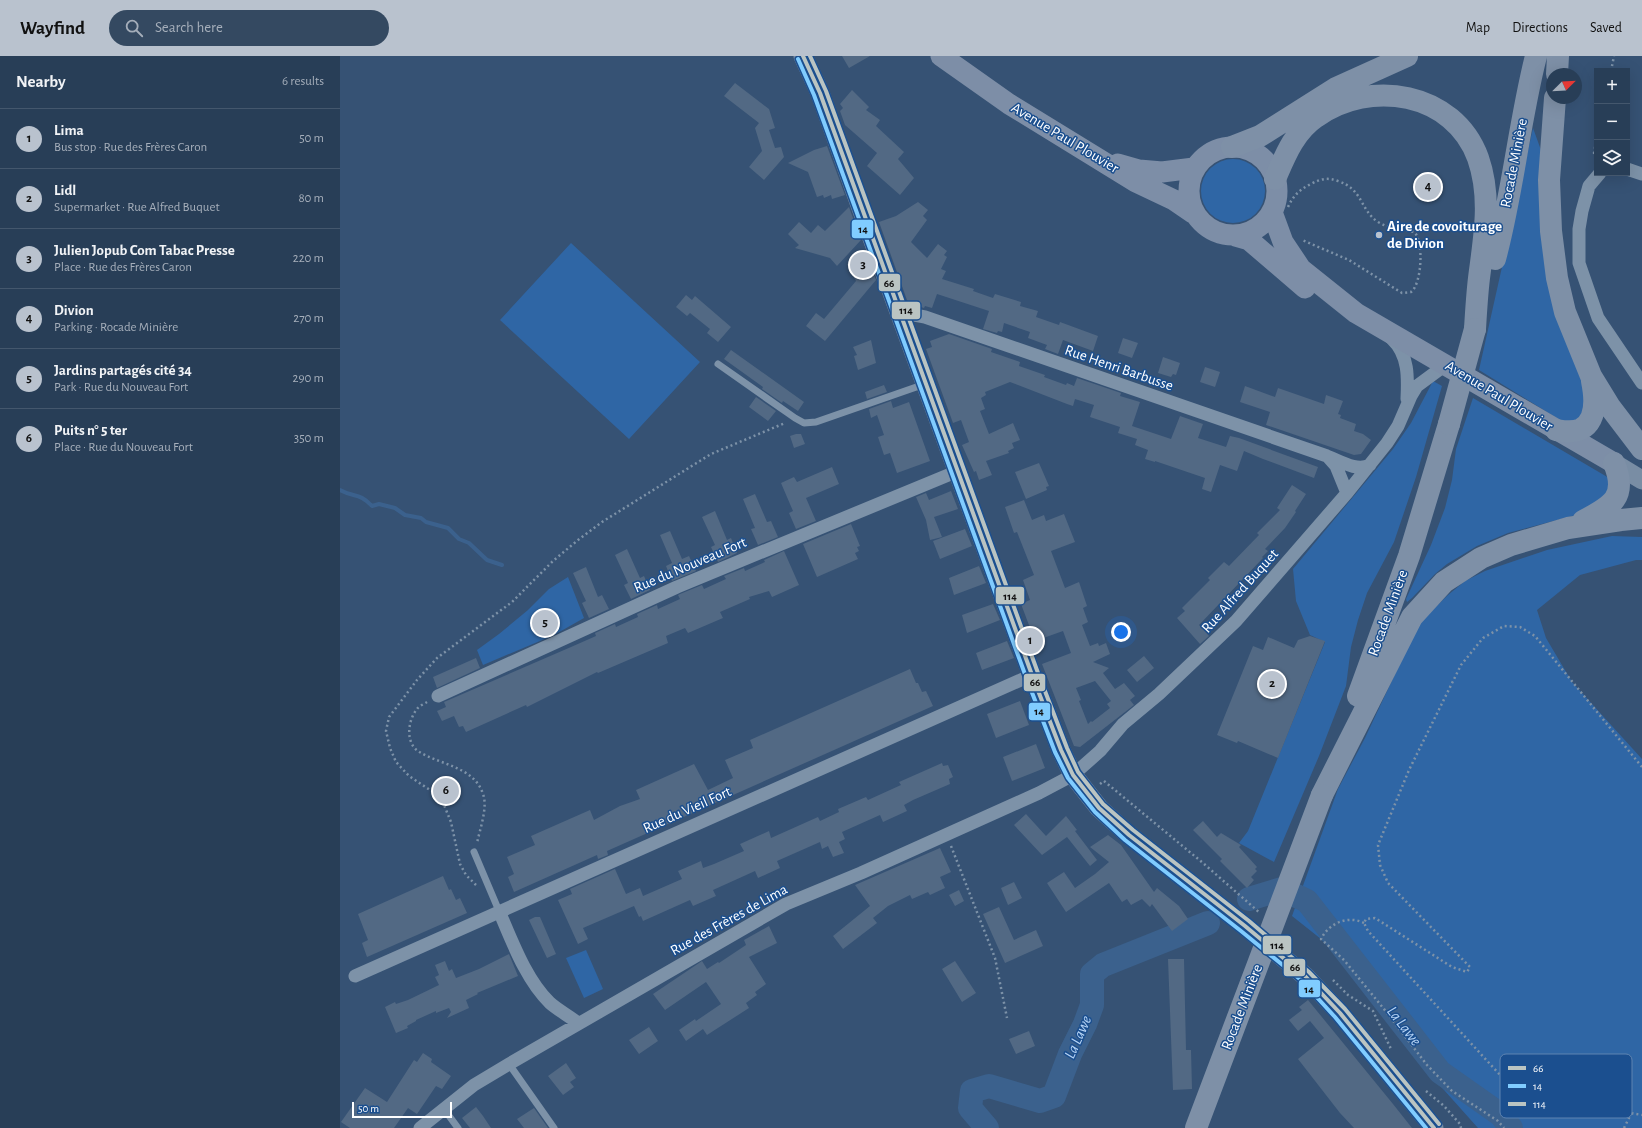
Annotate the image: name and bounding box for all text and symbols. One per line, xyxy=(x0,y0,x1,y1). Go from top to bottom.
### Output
search box xyxy=(109,10,389,46)
icon: search xyxy=(123,17,145,39)
text: Wayfind xyxy=(20,19,85,38)
text: Search here xyxy=(155,20,223,35)
text: Map xyxy=(1466,21,1490,35)
text: Directions xyxy=(1512,21,1568,35)
text: Saved xyxy=(1590,21,1622,35)
north arrow xyxy=(1546,68,1582,104)
map controls xyxy=(1594,68,1630,176)
button: + xyxy=(1594,68,1630,104)
text: Nearby xyxy=(16,73,66,90)
text: 6 results xyxy=(282,75,324,88)
street label: Avenue Paul Plouvier xyxy=(1009,100,1121,176)
button: − xyxy=(1594,104,1630,140)
street label: Rocade Minière xyxy=(1498,117,1530,209)
text: Lima xyxy=(54,123,84,138)
text: 1 xyxy=(27,132,31,145)
text: 50 m xyxy=(299,132,324,145)
button: layers xyxy=(1594,140,1630,176)
text: Bus stop · Rue des Frères Caron xyxy=(54,141,207,154)
pin: 4 xyxy=(1415,172,1441,202)
text: Lidl xyxy=(54,183,76,198)
text: 2 xyxy=(26,192,32,205)
text: 80 m xyxy=(298,192,324,205)
text: Supermarket · Rue Alfred Buquet xyxy=(54,201,220,214)
line badge: 14 xyxy=(851,219,874,239)
place label: Aire de covoiturage de Divion xyxy=(1387,219,1502,251)
text: 14 xyxy=(858,224,868,235)
marker: Aire de covoiturage de Divion xyxy=(1374,230,1384,240)
text: Julien Jopub Com Tabac Presse xyxy=(54,243,235,258)
pin: 3 xyxy=(850,250,876,280)
text: 3 xyxy=(26,252,32,265)
text: 220 m xyxy=(293,252,324,265)
text: Place · Rue des Frères Caron xyxy=(54,261,192,274)
line badge: 66 xyxy=(878,273,901,292)
text: 66 xyxy=(884,278,894,289)
line badge: 114 xyxy=(891,301,921,320)
text: Divion xyxy=(54,303,94,318)
text: 114 xyxy=(899,305,913,316)
text: 4 xyxy=(26,312,32,325)
text: 270 m xyxy=(293,312,324,325)
text: Parking · Rocade Minière xyxy=(54,321,178,334)
street label: Rue Henri Barbusse xyxy=(1063,342,1175,394)
street label: Avenue Paul Plouvier xyxy=(1443,358,1555,434)
text: Jardins partagés cité 34 xyxy=(54,363,192,378)
text: 5 xyxy=(26,372,32,385)
text: 290 m xyxy=(293,372,324,385)
text: Park · Rue du Nouveau Fort xyxy=(54,381,188,394)
text: Puits n° 5 ter xyxy=(54,423,127,438)
text: 6 xyxy=(26,432,32,445)
text: 350 m xyxy=(294,432,324,445)
text: Place · Rue du Nouveau Fort xyxy=(54,441,193,454)
street label: Rue du Nouveau Fort xyxy=(632,534,749,595)
street label: Rue Alfred Buquet xyxy=(1199,546,1281,636)
street label: Rocade Minière xyxy=(1365,568,1411,658)
line badge: 114 xyxy=(995,586,1025,605)
text: 114 xyxy=(1003,591,1017,602)
pin: 5 xyxy=(532,608,558,638)
your location xyxy=(1111,622,1131,642)
pin: 1 xyxy=(1017,626,1043,656)
pin: 2 xyxy=(1259,669,1285,699)
line badge: 66 xyxy=(1023,673,1046,692)
text: 66 xyxy=(1030,677,1040,688)
line badge: 14 xyxy=(1028,702,1051,721)
text: 14 xyxy=(1034,706,1044,717)
pin: 6 xyxy=(433,776,459,806)
street label: Rue du Vieil Fort xyxy=(641,784,733,836)
street label: Rue des Frères de Lima xyxy=(668,882,790,958)
line badge: 114 xyxy=(1262,935,1292,955)
text: 114 xyxy=(1270,940,1284,951)
line badge: 66 xyxy=(1283,958,1306,977)
street label: Rocade Minière xyxy=(1219,962,1265,1052)
text: 66 xyxy=(1290,962,1300,973)
line badge: 14 xyxy=(1298,979,1321,998)
text: 14 xyxy=(1304,984,1314,995)
water label: La Lawe xyxy=(1384,1003,1424,1049)
water label: La Lawe xyxy=(1061,1013,1095,1061)
legend xyxy=(1500,1054,1632,1118)
text: 66 xyxy=(1533,1063,1543,1074)
text: 14 xyxy=(1533,1081,1542,1092)
text: 114 xyxy=(1533,1099,1546,1110)
scale bar xyxy=(352,1100,452,1119)
text: 50 m xyxy=(358,1103,379,1114)

